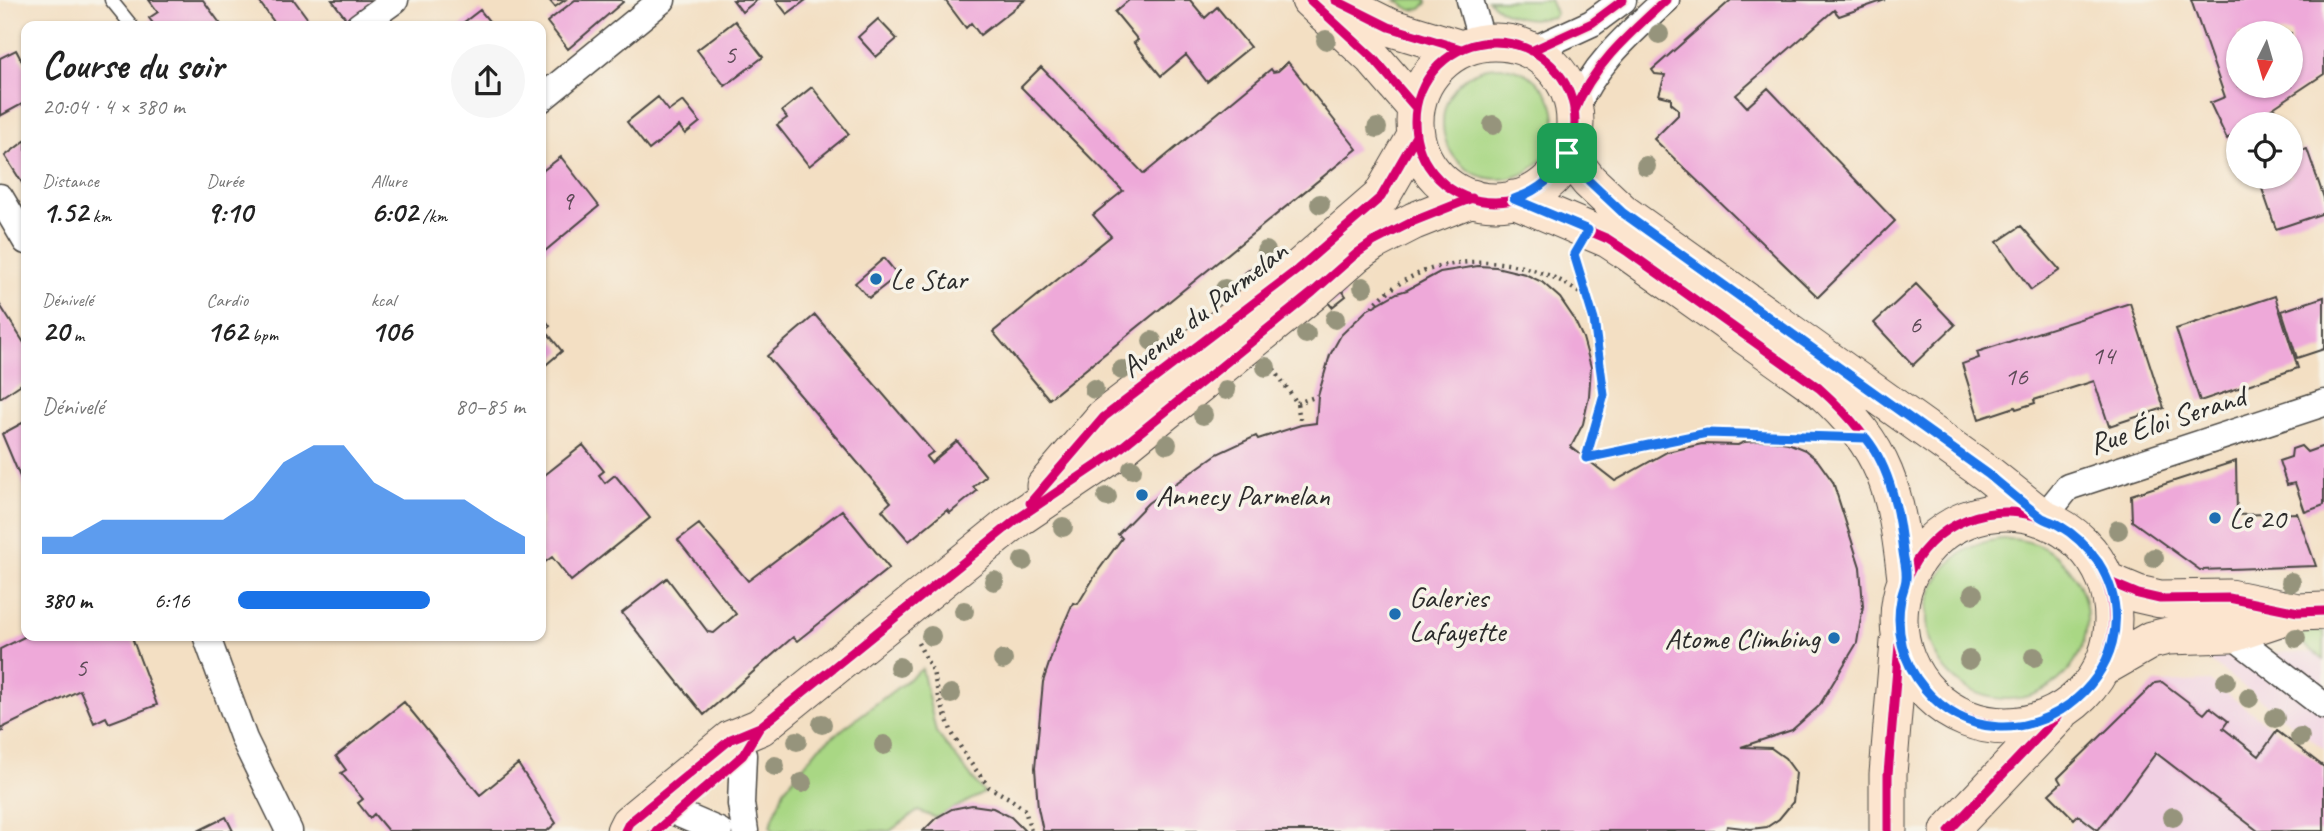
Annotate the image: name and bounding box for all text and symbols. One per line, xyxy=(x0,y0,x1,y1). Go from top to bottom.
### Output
north arrow xyxy=(2226,21,2303,98)
map controls xyxy=(2226,21,2303,189)
house number: 5 xyxy=(724,38,737,71)
text: Course du soir xyxy=(42,42,224,89)
button: share xyxy=(451,44,525,118)
text: 20:04 · 4 × 380 m xyxy=(42,92,185,121)
button: locate xyxy=(2226,112,2303,189)
pin xyxy=(1537,123,1597,183)
icon: arrive xyxy=(1548,134,1586,172)
text: Distance xyxy=(42,169,99,193)
text: Durée xyxy=(206,169,244,193)
text: Allure xyxy=(371,169,407,193)
house number: 9 xyxy=(561,184,575,217)
text: 1.52 xyxy=(42,193,88,231)
text: 9:10 xyxy=(206,193,252,231)
text: 6:02 xyxy=(371,193,418,231)
text: km xyxy=(88,204,111,228)
text: /km xyxy=(418,204,447,228)
street label: Avenue du Parmelan xyxy=(1113,231,1296,386)
place label: Le Star xyxy=(890,260,969,298)
marker: Le Star xyxy=(868,271,884,287)
text: Dénivelé xyxy=(42,288,93,312)
text: Cardio xyxy=(206,288,248,312)
text: kcal xyxy=(371,288,396,312)
house number: 6 xyxy=(1909,308,1922,341)
text: 20 xyxy=(42,312,69,350)
text: 162 xyxy=(206,312,247,350)
text: 106 xyxy=(371,312,412,350)
text: m xyxy=(69,323,84,347)
text: bpm xyxy=(247,323,278,347)
house number: 14 xyxy=(2091,339,2117,372)
house number: 16 xyxy=(2004,360,2029,393)
street label: Rue Éloi Serand xyxy=(2084,376,2254,463)
text: Dénivelé xyxy=(42,392,104,421)
text: 80–85 m xyxy=(455,392,525,421)
place label: Annecy Parmelan xyxy=(1156,476,1330,514)
marker: Annecy Parmelan xyxy=(1134,487,1150,503)
place label: Le 20 xyxy=(2229,499,2288,537)
marker: Le 20 xyxy=(2207,510,2223,526)
place label: Galeries Lafayette xyxy=(1409,578,1507,650)
text: 380 m xyxy=(42,586,92,615)
text: 6:16 xyxy=(154,586,190,615)
marker: Galeries Lafayette xyxy=(1387,606,1403,622)
place label: Atome Climbing xyxy=(1665,619,1821,657)
marker: Atome Climbing xyxy=(1826,630,1842,646)
house number: 5 xyxy=(75,651,88,684)

